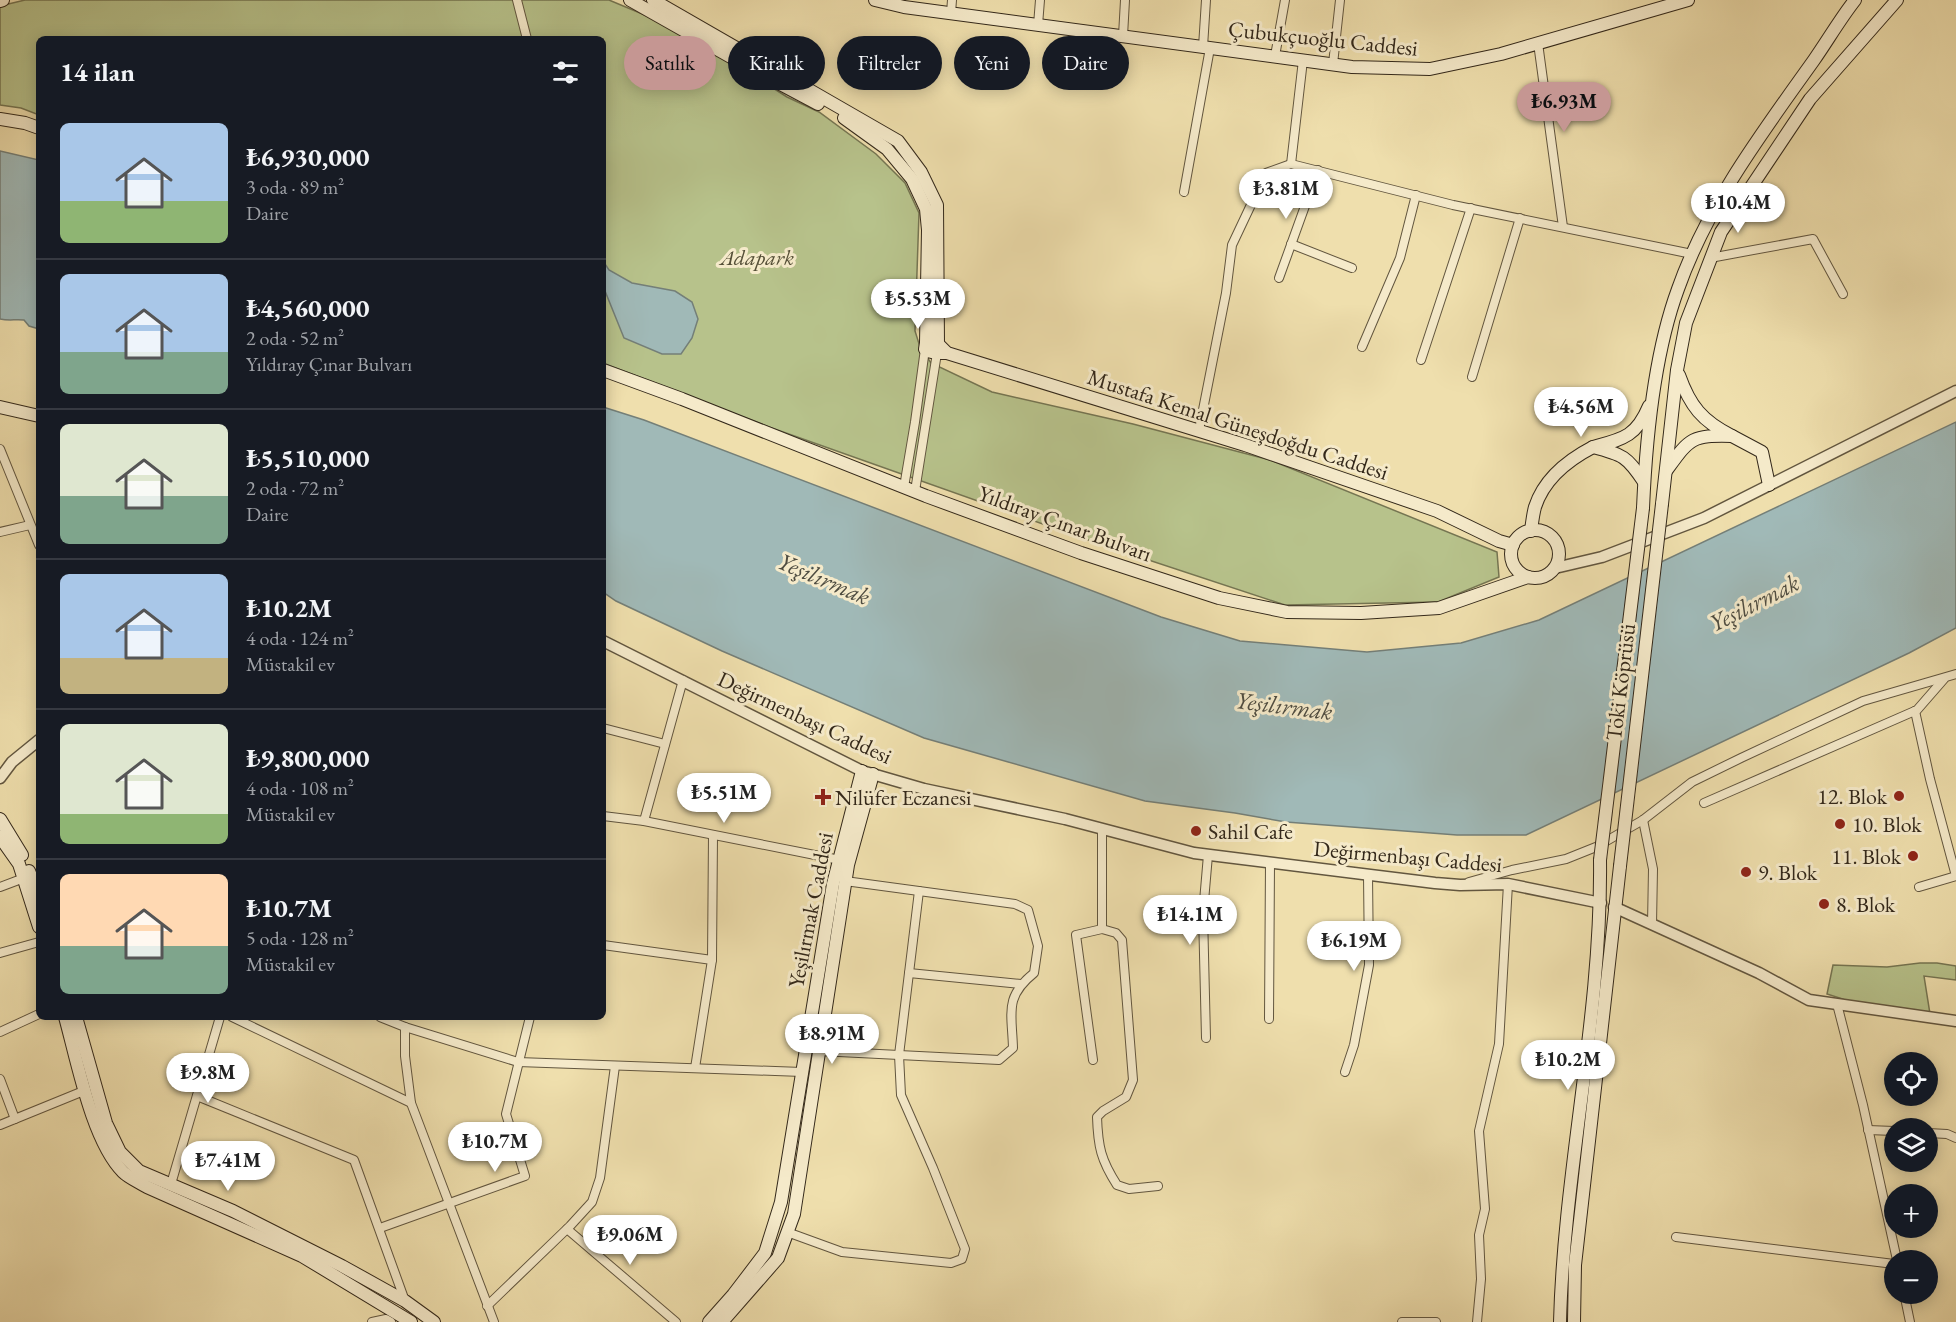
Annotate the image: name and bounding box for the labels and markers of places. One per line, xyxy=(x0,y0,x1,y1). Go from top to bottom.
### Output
pin: ₺6.93M xyxy=(1515,82,1613,133)
pin: ₺3.81M xyxy=(1237,169,1335,220)
pin: ₺10.4M xyxy=(1689,183,1787,234)
pin: ₺5.53M xyxy=(869,279,967,330)
pin: ₺4.56M xyxy=(1532,387,1630,438)
pin: ₺5.51M xyxy=(675,773,773,824)
place label: 12. Blok xyxy=(1817,782,1888,811)
place label: Nilüfer Eczanesi xyxy=(835,783,972,812)
marker: 12. Blok xyxy=(1892,789,1906,803)
marker: Nilüfer Eczanesi xyxy=(816,790,830,804)
place label: 10. Blok xyxy=(1852,810,1922,839)
place label: Sahil Cafe xyxy=(1208,817,1293,846)
marker: 10. Blok xyxy=(1833,817,1847,831)
marker: Sahil Cafe xyxy=(1189,824,1203,838)
place label: 11. Blok xyxy=(1831,842,1902,871)
marker: 11. Blok xyxy=(1906,849,1920,863)
place label: 9. Blok xyxy=(1758,858,1818,887)
marker: 9. Blok xyxy=(1739,865,1753,879)
place label: 8. Blok xyxy=(1836,890,1896,919)
pin: ₺14.1M xyxy=(1141,895,1239,946)
marker: 8. Blok xyxy=(1817,897,1831,911)
pin: ₺6.19M xyxy=(1305,921,1403,972)
pin: ₺8.91M xyxy=(783,1014,881,1065)
pin: ₺10.2M xyxy=(1519,1040,1617,1091)
pin: ₺9.8M xyxy=(166,1053,250,1104)
pin: ₺10.7M xyxy=(446,1122,544,1173)
pin: ₺7.41M xyxy=(179,1141,277,1192)
pin: ₺9.06M xyxy=(581,1215,679,1266)

